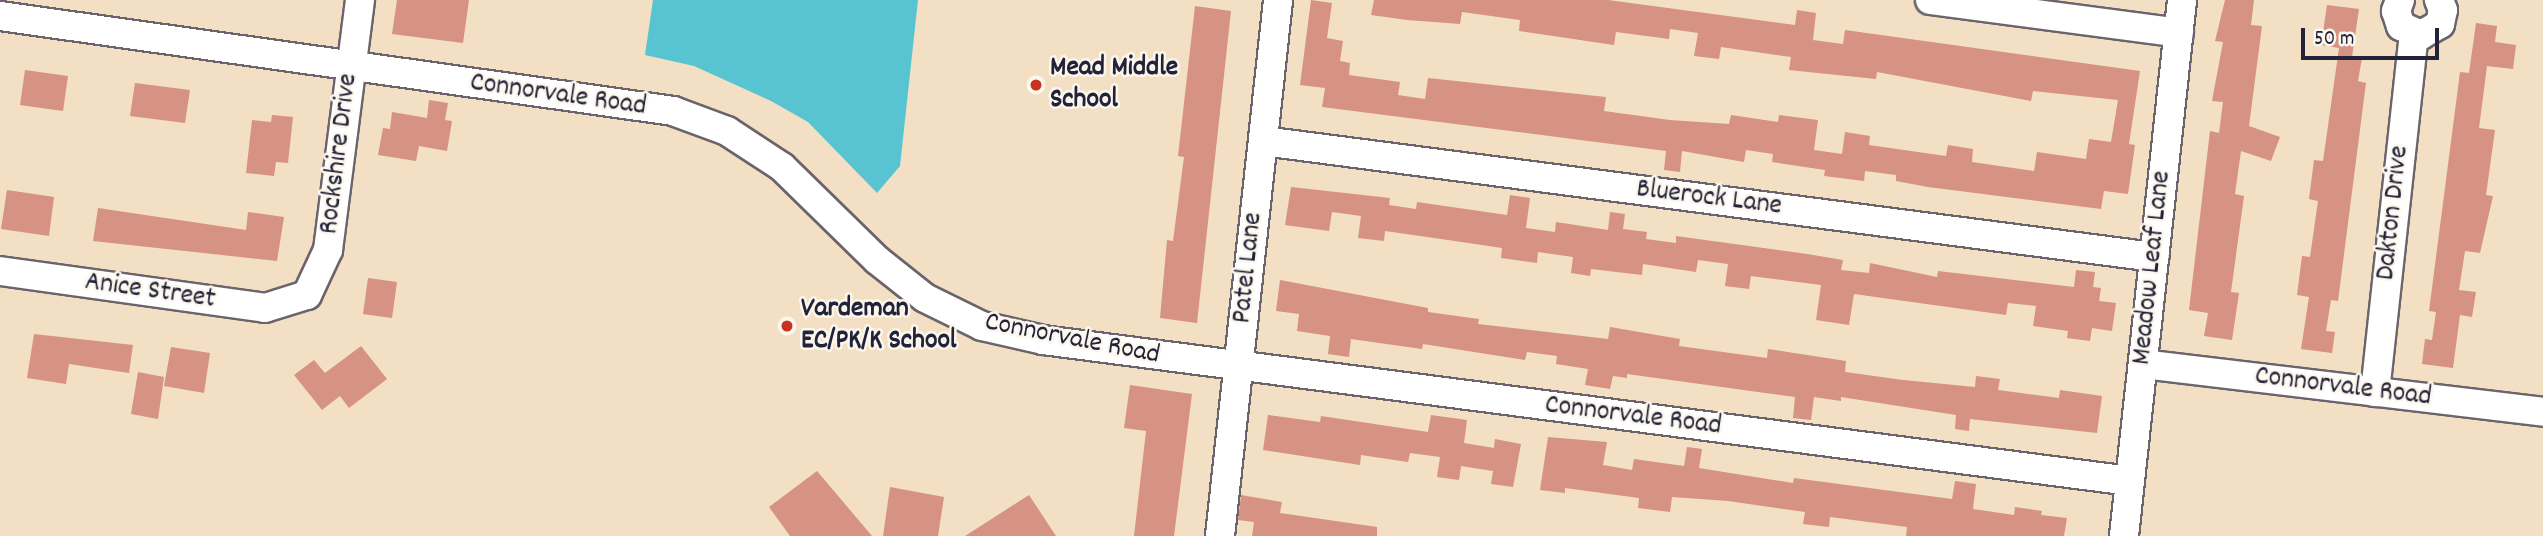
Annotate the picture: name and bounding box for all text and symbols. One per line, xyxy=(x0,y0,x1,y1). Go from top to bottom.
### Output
scale bar xyxy=(2305,14,2443,58)
text: 50 m xyxy=(2314,25,2354,55)
place label: Mead Middle School xyxy=(1050,52,1178,118)
street label: Connorvale Road xyxy=(468,67,648,125)
street label: Rockshire Drive xyxy=(313,72,367,236)
marker: Mead Middle School xyxy=(1028,77,1044,93)
street label: Dakton Drive xyxy=(2370,144,2418,282)
street label: Meadow Leaf Lane xyxy=(2126,169,2180,367)
street label: Bluerock Lane xyxy=(1634,173,1784,225)
street label: Patel Lane xyxy=(1226,211,1272,325)
street label: Anice Street xyxy=(83,266,217,318)
place label: Vardeman EC/PK/K School xyxy=(801,293,957,359)
street label: Connorvale Road xyxy=(982,307,1162,373)
marker: Vardeman EC/PK/K School xyxy=(779,318,795,334)
street label: Connorvale Road xyxy=(2253,361,2433,415)
street label: Connorvale Road xyxy=(1543,390,1723,444)

